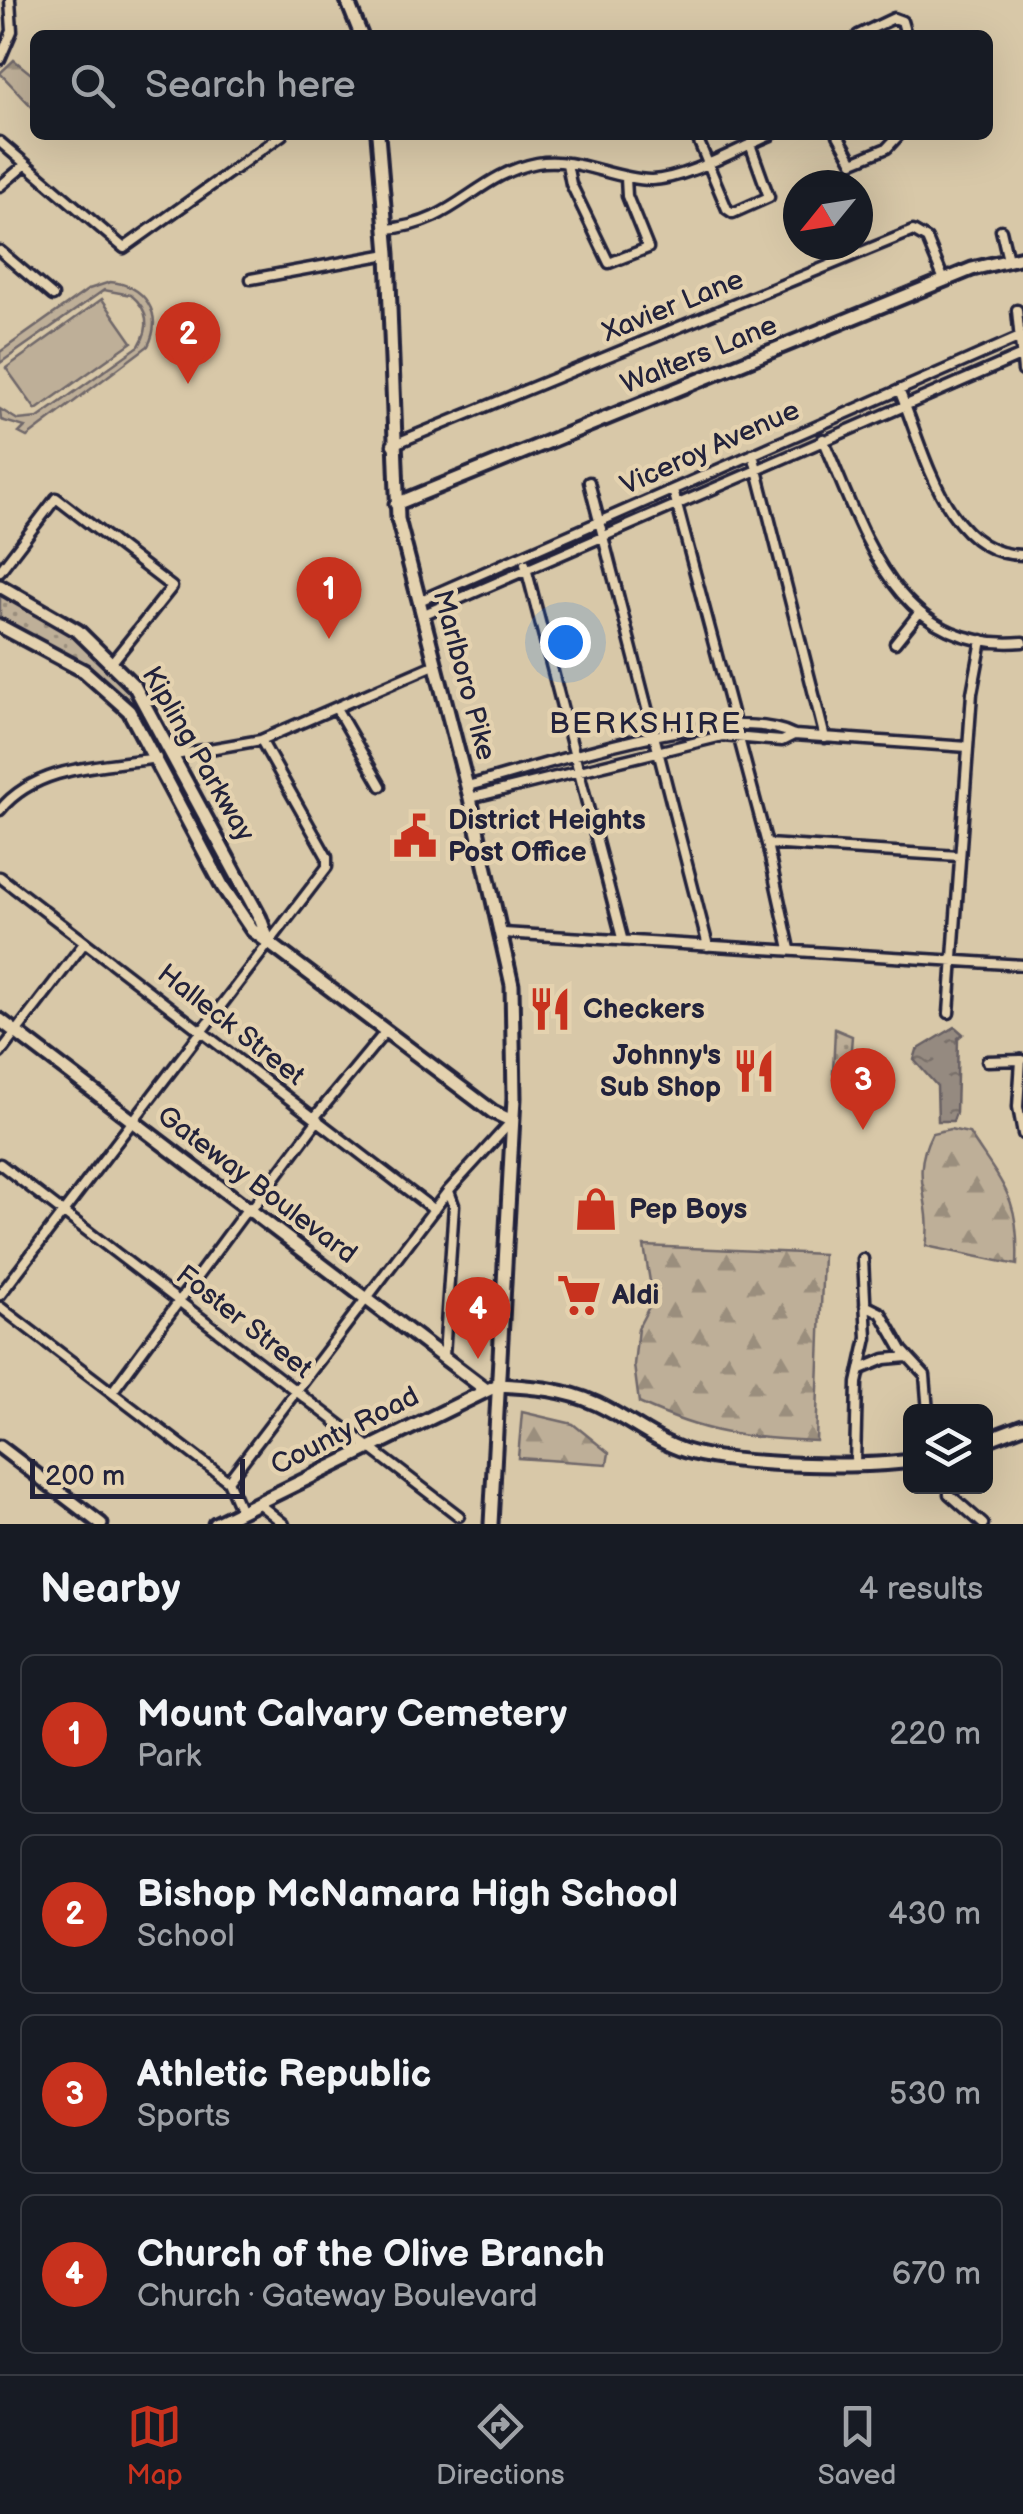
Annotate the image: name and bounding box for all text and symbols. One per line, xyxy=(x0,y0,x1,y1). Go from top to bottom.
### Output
search box xyxy=(30,30,993,140)
icon: search xyxy=(65,58,120,113)
text: Search here xyxy=(145,63,356,108)
north arrow xyxy=(783,170,873,260)
street label: Xavier Lane xyxy=(597,263,748,350)
pin: 2 xyxy=(156,302,220,384)
street label: Walters Lane xyxy=(616,309,782,401)
street label: Viceroy Avenue xyxy=(615,394,805,502)
pin: 1 xyxy=(296,556,362,639)
street label: Marlboro Pike xyxy=(425,586,503,764)
your location xyxy=(540,617,591,668)
street label: Kipling Parkway xyxy=(135,661,262,848)
district label: BERKSHIRE xyxy=(549,706,743,742)
place label: District Heights Post Office xyxy=(448,804,646,869)
public building icon: District Heights Post Office xyxy=(391,812,439,860)
street label: Halleck Street xyxy=(151,957,311,1093)
restaurant icon: Checkers xyxy=(526,985,574,1033)
place label: Checkers xyxy=(583,993,705,1026)
place label: Johnny's Sub Shop xyxy=(600,1039,721,1104)
restaurant icon: Johnny's Sub Shop xyxy=(730,1047,778,1095)
pin: 3 xyxy=(830,1048,896,1130)
street label: Gateway Boulevard xyxy=(151,1099,363,1271)
shop icon: Pep Boys xyxy=(572,1185,620,1233)
place label: Pep Boys xyxy=(629,1193,747,1226)
street label: Foster Street xyxy=(169,1259,319,1386)
supermarket icon: Aldi xyxy=(555,1271,603,1319)
pin: 4 xyxy=(446,1276,510,1359)
place label: Aldi xyxy=(611,1279,659,1312)
street label: County Road xyxy=(266,1380,424,1482)
map controls xyxy=(903,1404,993,1494)
button: layers xyxy=(903,1404,993,1494)
scale bar xyxy=(30,1454,245,1498)
text: 200 m xyxy=(45,1460,125,1493)
text: Nearby xyxy=(40,1564,180,1615)
text: 4 results xyxy=(859,1570,983,1609)
text: Mount Calvary Cemetery xyxy=(137,1692,567,1737)
text: 1 xyxy=(68,1715,81,1754)
text: 220 m xyxy=(889,1715,981,1754)
text: Park xyxy=(137,1737,201,1776)
text: Bishop McNamara High School xyxy=(137,1872,678,1917)
text: 2 xyxy=(65,1895,84,1934)
text: 430 m xyxy=(888,1895,981,1934)
text: School xyxy=(137,1917,235,1956)
text: Athletic Republic xyxy=(137,2052,431,2097)
text: 3 xyxy=(65,2075,84,2114)
text: 530 m xyxy=(889,2075,981,2114)
text: Sports xyxy=(137,2097,230,2136)
text: Church of the Olive Branch xyxy=(137,2232,605,2277)
text: 4 xyxy=(65,2255,84,2294)
text: 670 m xyxy=(892,2255,981,2294)
text: Church · Gateway Boulevard xyxy=(137,2277,538,2316)
tab: Map xyxy=(127,2399,183,2492)
tab: Directions xyxy=(436,2399,565,2492)
tab: Saved xyxy=(818,2399,896,2492)

